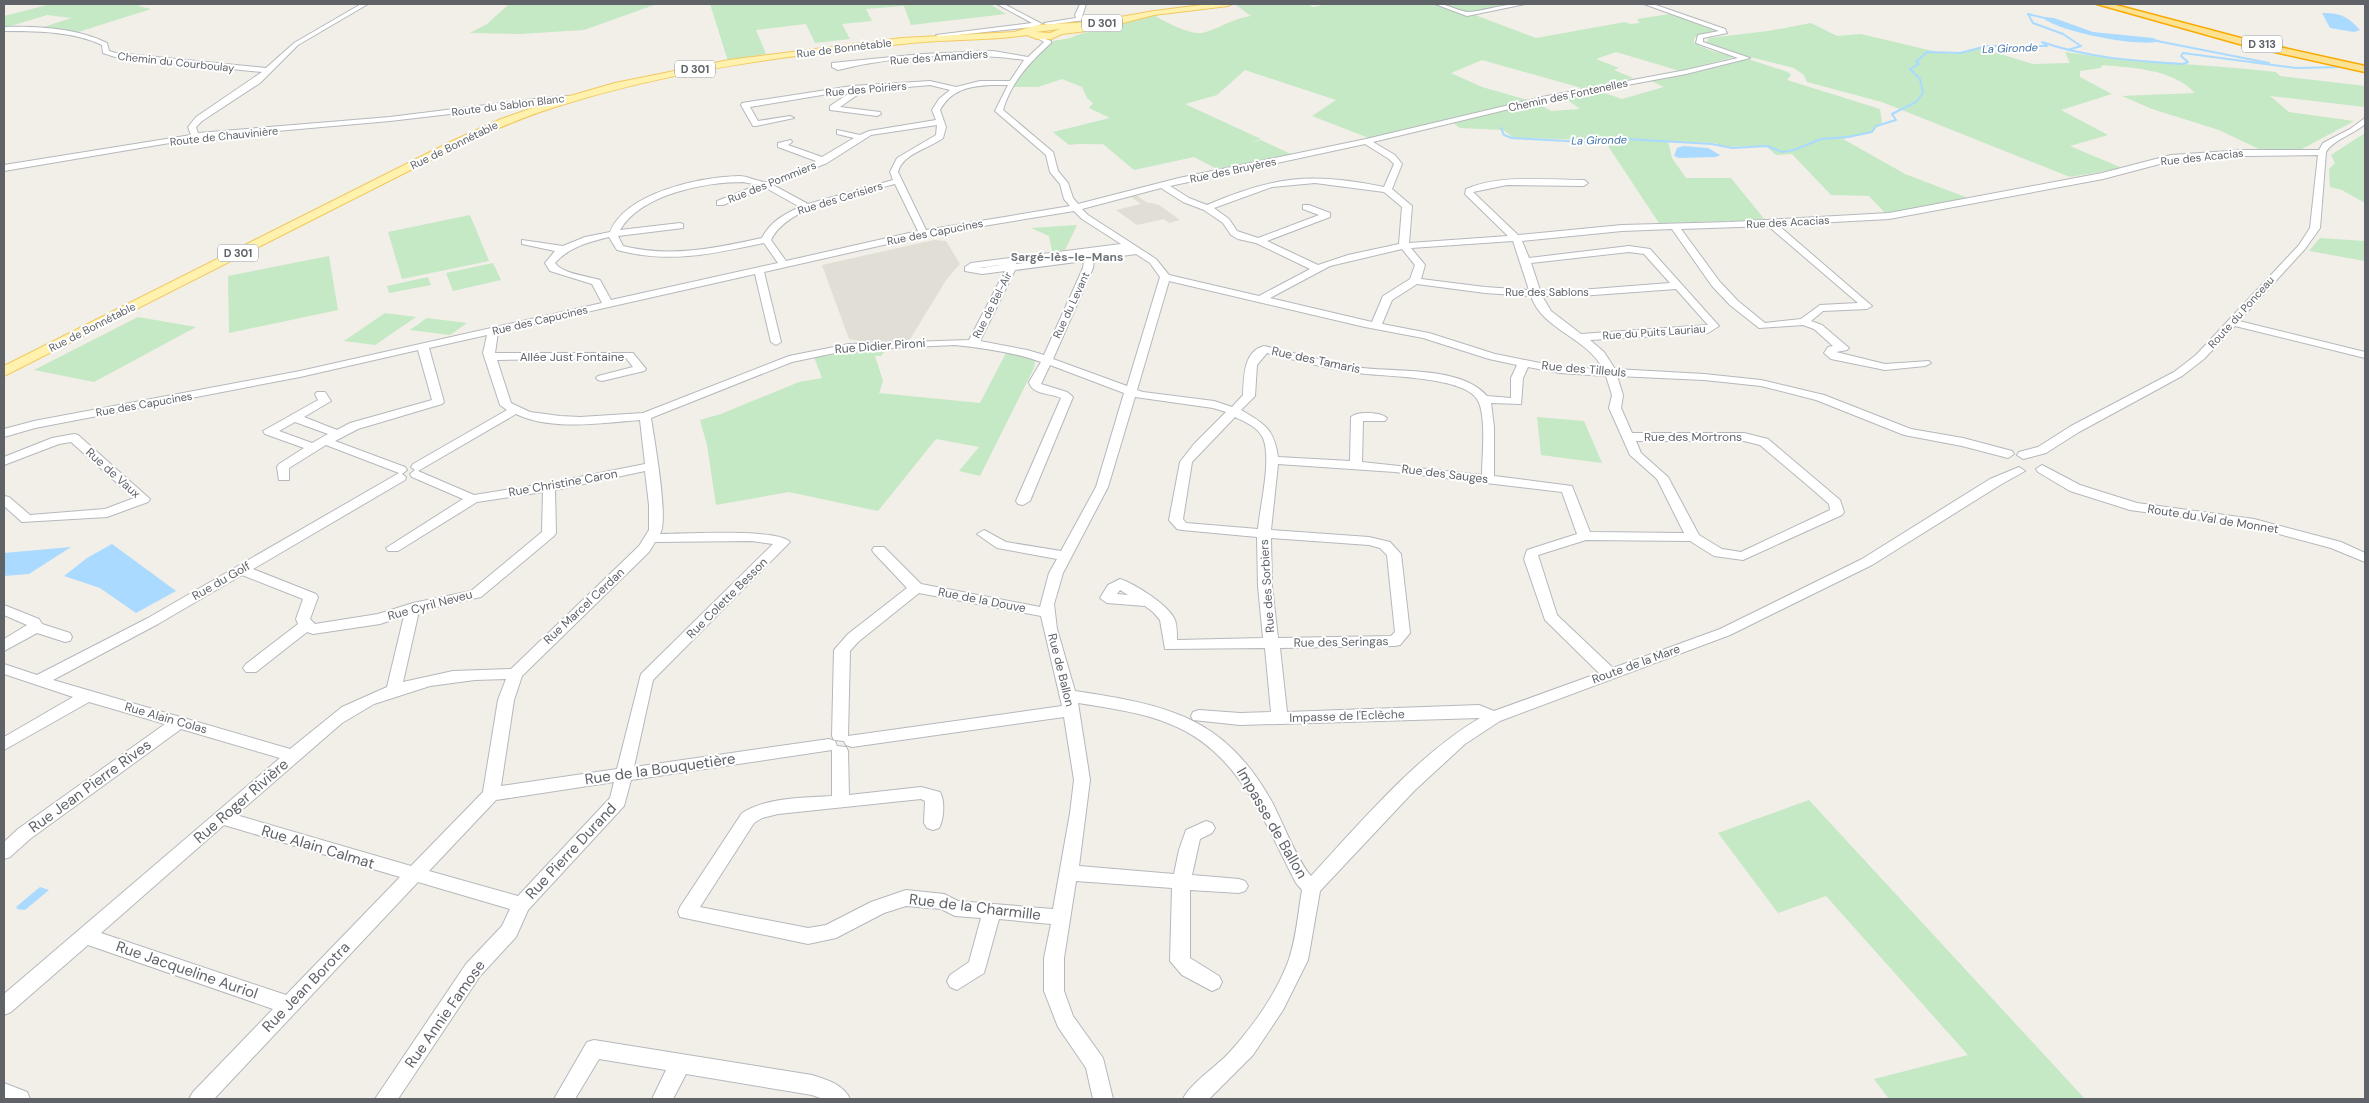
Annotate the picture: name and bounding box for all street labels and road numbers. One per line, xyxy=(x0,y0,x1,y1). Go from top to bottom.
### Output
road number: D 301 xyxy=(1082,14,1122,32)
street label: Rue de Bonnétable xyxy=(796,35,892,61)
road number: D 313 xyxy=(2242,36,2282,52)
street label: Rue des Amandiers xyxy=(889,47,989,67)
street label: Chemin du Courboulay xyxy=(117,49,235,75)
road number: D 301 xyxy=(675,61,715,78)
street label: Chemin des Fontenelles xyxy=(1507,75,1629,115)
street label: Rue des Poiriers xyxy=(825,78,907,100)
street label: Route du Sablon Blanc xyxy=(451,91,565,119)
street label: Rue de Bonnétable xyxy=(408,118,500,172)
street label: Route de Chauvinière xyxy=(169,123,279,149)
street label: Rue des Acacias xyxy=(2160,146,2244,168)
street label: Rue des Bruyères xyxy=(1188,154,1278,186)
street label: Rue des Pommiers xyxy=(726,158,818,206)
street label: Rue des Cerisiers xyxy=(796,178,884,218)
street label: Rue des Acacias xyxy=(1746,213,1830,231)
street label: Rue des Capucines xyxy=(886,216,984,248)
road number: D 301 xyxy=(218,244,258,262)
street label: Rue de Bel-Air xyxy=(969,269,1015,341)
street label: Rue du Levant xyxy=(1049,269,1093,341)
street label: Route du Ponceau xyxy=(2205,273,2277,351)
street label: Rue des Sablons xyxy=(1505,285,1589,299)
street label: Rue de Bonnétable xyxy=(46,299,138,355)
street label: Rue des Capucines xyxy=(491,302,589,338)
street label: Rue du Puits Lauriau xyxy=(1602,321,1706,343)
street label: Rue Didier Pironi xyxy=(834,335,926,357)
street label: Rue des Tamaris xyxy=(1270,343,1362,377)
street label: Allée Just Fontaine xyxy=(520,349,625,365)
street label: Rue des Tilleuls xyxy=(1541,357,1627,381)
street label: Rue des Capucines xyxy=(95,389,193,419)
street label: Rue des Mortrons xyxy=(1644,429,1742,445)
street label: Rue de Vaux xyxy=(82,444,144,502)
street label: Rue des Sauges xyxy=(1401,461,1489,487)
street label: Rue Christine Caron xyxy=(507,466,619,500)
street label: Route du Val de Monnet xyxy=(2146,501,2280,537)
street label: Rue des Sorbiers xyxy=(1256,539,1278,633)
street label: Rue Colette Besson xyxy=(683,554,771,642)
street label: Rue du Golf xyxy=(189,558,253,604)
street label: Rue Marcel Cerdan xyxy=(540,564,628,648)
street label: Rue de la Douve xyxy=(937,584,1027,616)
street label: Rue Cyril Neveu xyxy=(386,586,474,624)
street label: Rue de Ballon xyxy=(1044,632,1078,708)
street label: Rue des Seringas xyxy=(1293,633,1389,651)
street label: Route de la Mare xyxy=(1590,641,1683,687)
street label: Rue Alain Colas xyxy=(123,699,209,737)
street label: Impasse de l'Eclèche xyxy=(1289,706,1405,726)
street label: Rue Jean Pierre Rives xyxy=(25,735,155,837)
street label: Rue de la Bouquetière xyxy=(583,749,737,789)
street label: Rue Roger Rivière xyxy=(189,754,293,848)
street label: Impasse de Ballon xyxy=(1232,764,1312,882)
street label: Rue Pierre Durand xyxy=(521,799,621,903)
street label: Rue Alain Calmat xyxy=(259,820,377,874)
street label: Rue de la Charmille xyxy=(908,889,1042,925)
street label: Rue Jacqueline Auriol xyxy=(113,936,261,1004)
street label: Rue Jean Borotra xyxy=(258,938,354,1036)
street label: Rue Annie Famose xyxy=(400,956,490,1072)

